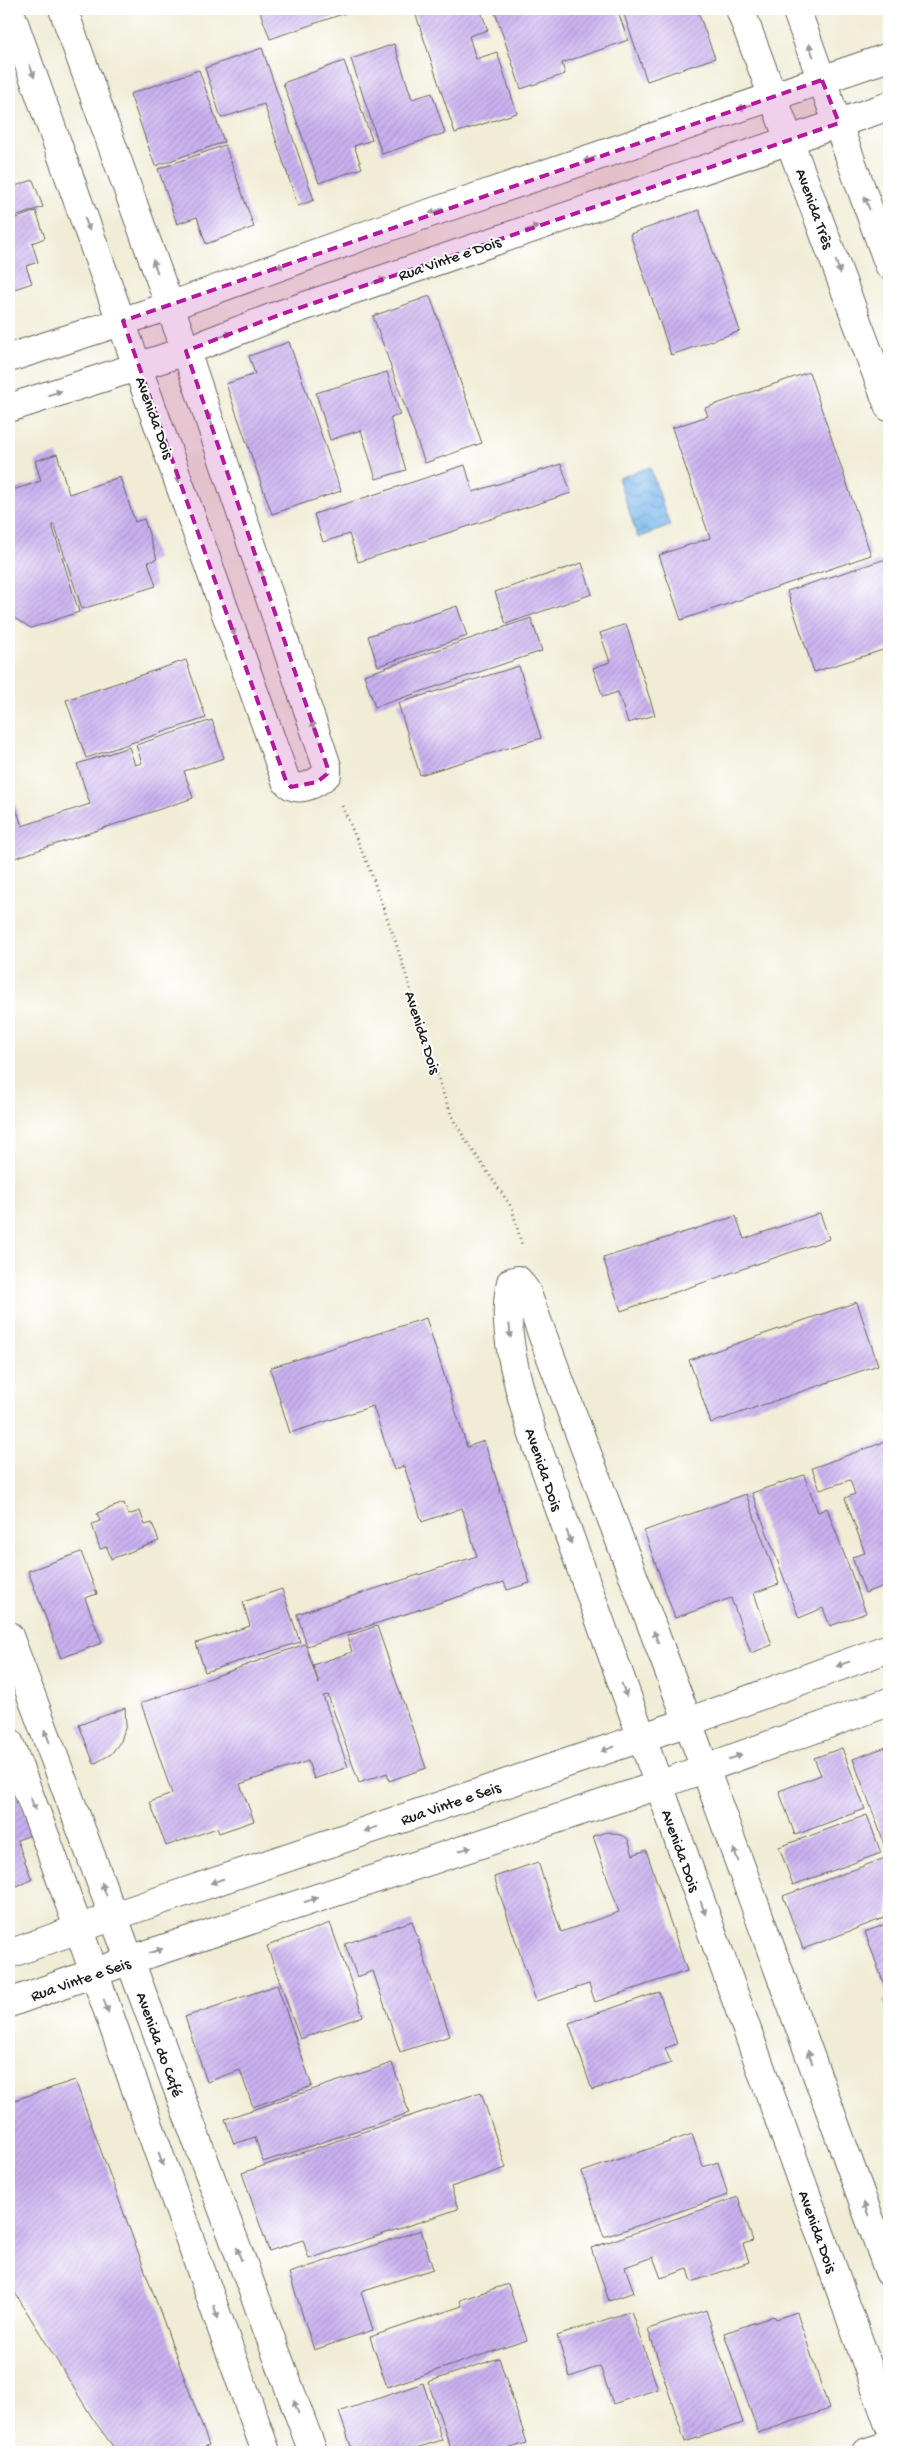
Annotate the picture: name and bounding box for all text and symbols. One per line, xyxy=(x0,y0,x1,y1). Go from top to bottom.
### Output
one-way arrow xyxy=(807,42,815,57)
one-way arrow xyxy=(28,64,36,79)
one-way arrow xyxy=(736,103,751,111)
one-way arrow xyxy=(582,155,597,163)
street label: Avenida Três xyxy=(789,167,836,253)
one-way arrow xyxy=(863,195,871,210)
one-way arrow xyxy=(428,208,443,216)
one-way arrow xyxy=(84,216,91,231)
one-way arrow xyxy=(525,224,540,231)
street label: Rua Vinte e Dois xyxy=(396,234,505,287)
one-way arrow xyxy=(151,259,158,274)
one-way arrow xyxy=(834,260,842,275)
one-way arrow xyxy=(275,262,290,269)
one-way arrow xyxy=(371,276,386,284)
one-way arrow xyxy=(219,331,234,339)
street label: Avenida Dois xyxy=(129,375,177,463)
one-way arrow xyxy=(48,388,63,396)
one-way arrow xyxy=(206,412,213,427)
one-way arrow xyxy=(174,468,181,483)
one-way arrow xyxy=(258,565,266,580)
one-way arrow xyxy=(228,622,236,637)
one-way arrow xyxy=(310,719,318,734)
street label: Avenida Dois xyxy=(398,989,443,1078)
one-way arrow xyxy=(506,1323,514,1339)
street label: Avenida Dois xyxy=(519,1426,565,1515)
one-way arrow xyxy=(566,1529,573,1544)
one-way arrow xyxy=(652,1629,660,1644)
one-way arrow xyxy=(836,1661,850,1669)
one-way arrow xyxy=(621,1682,628,1697)
one-way arrow xyxy=(42,1729,50,1744)
one-way arrow xyxy=(600,1745,615,1753)
one-way arrow xyxy=(727,1753,742,1760)
street label: Rua Vinte e Seis xyxy=(399,1779,505,1831)
one-way arrow xyxy=(30,1796,37,1811)
street label: Avenida Dois xyxy=(655,1808,703,1896)
one-way arrow xyxy=(363,1825,378,1833)
one-way arrow xyxy=(458,1845,473,1853)
one-way arrow xyxy=(732,1847,740,1862)
one-way arrow xyxy=(209,1877,224,1885)
one-way arrow xyxy=(99,1881,107,1896)
one-way arrow xyxy=(303,1896,318,1903)
one-way arrow xyxy=(699,1901,707,1916)
one-way arrow xyxy=(149,1947,164,1954)
street label: Rua Vinte e Seis xyxy=(29,1955,135,2007)
street label: Avenida do Café xyxy=(130,1990,186,2101)
one-way arrow xyxy=(102,1999,110,2014)
one-way arrow xyxy=(806,2049,814,2064)
one-way arrow xyxy=(158,2151,165,2166)
street label: Avenida Dois xyxy=(792,2189,840,2277)
one-way arrow xyxy=(862,2202,869,2217)
one-way arrow xyxy=(235,2246,243,2261)
one-way arrow xyxy=(212,2304,220,2319)
one-way arrow xyxy=(292,2399,299,2414)

